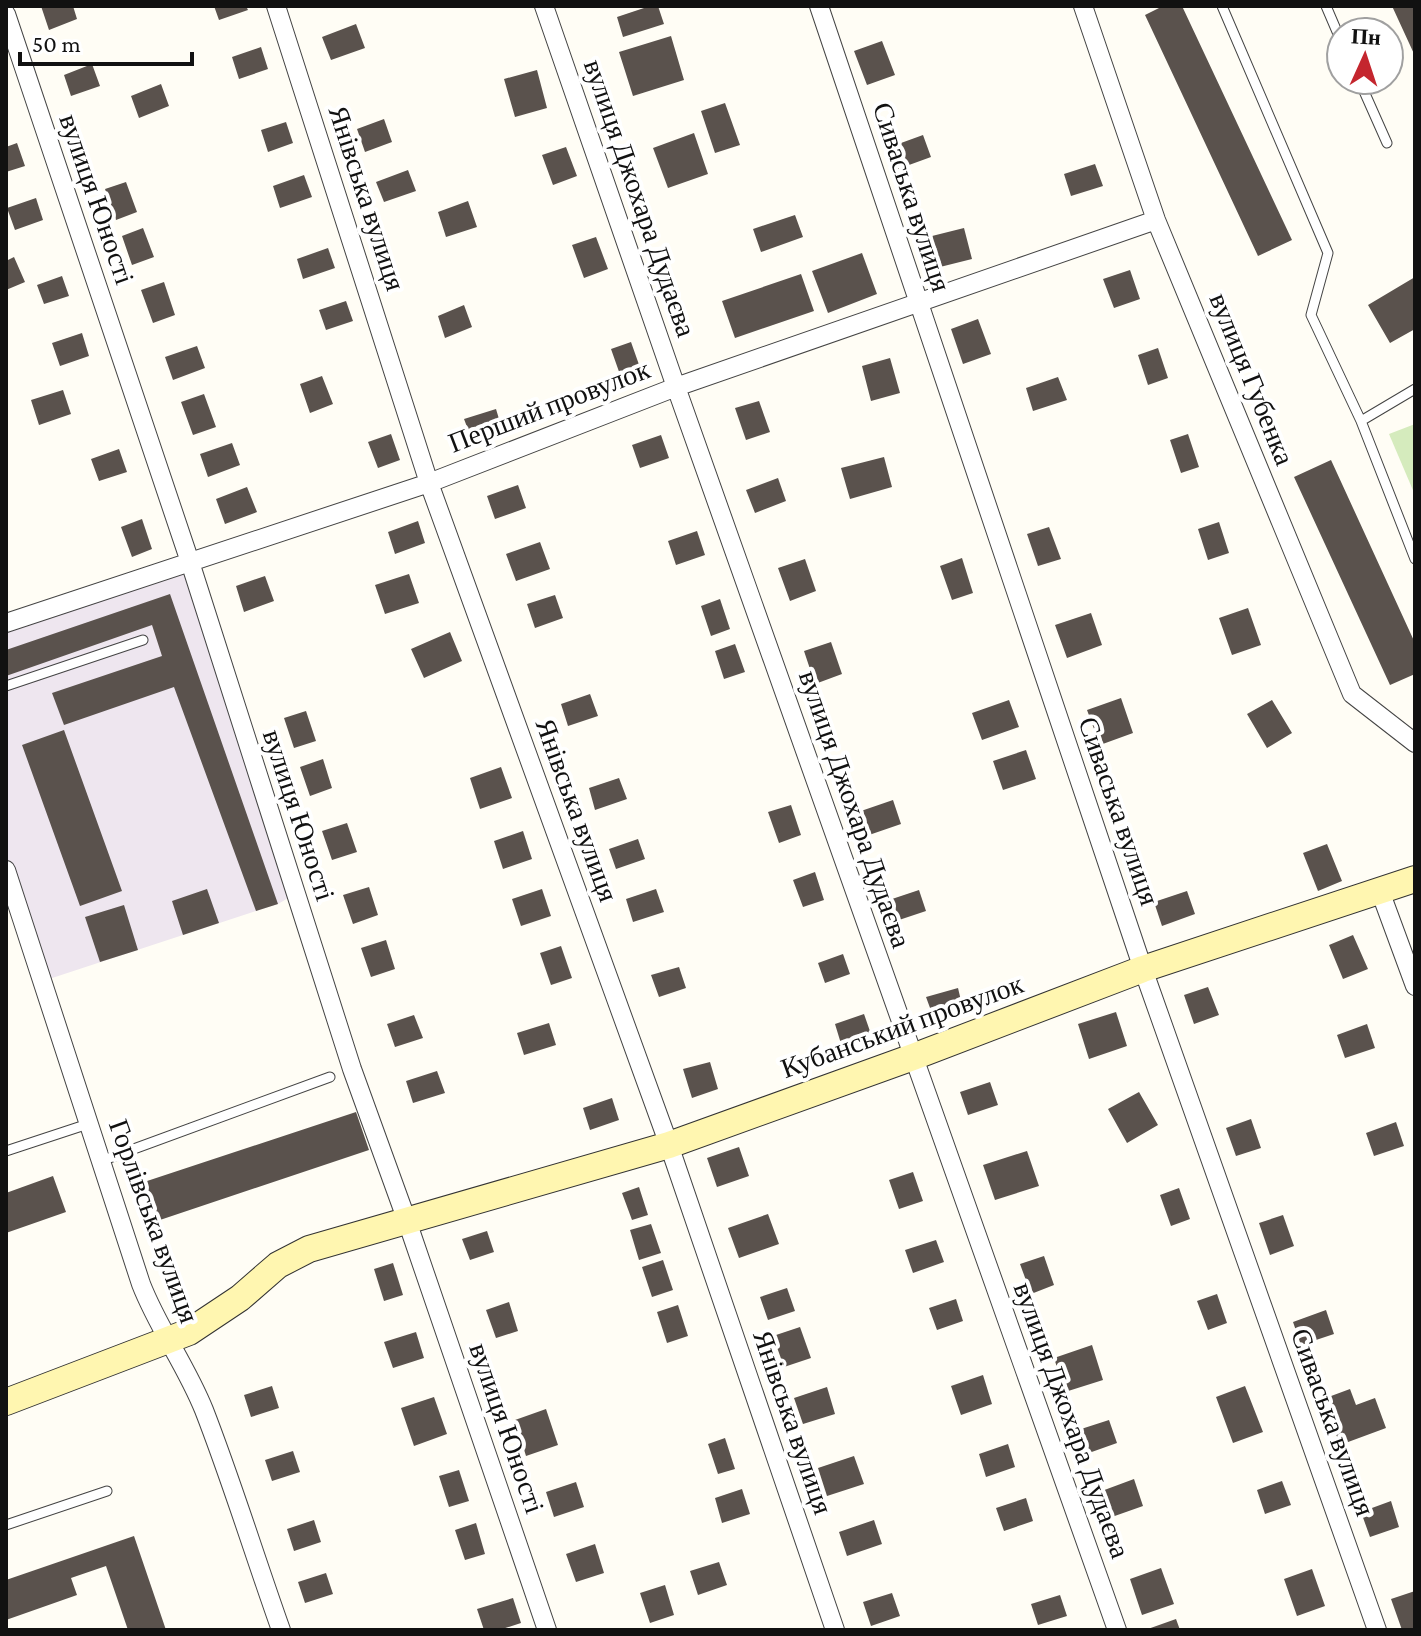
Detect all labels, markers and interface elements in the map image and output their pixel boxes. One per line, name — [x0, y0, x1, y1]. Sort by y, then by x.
scale bar — [20, 16, 192, 66]
north arrow — [1325, 16, 1405, 96]
text: Пн — [1350, 23, 1382, 50]
text: 50 m — [32, 30, 81, 57]
street label: вулиця Джохара Дудаєва — [578, 55, 702, 341]
street label: Сиваська вулиця — [867, 99, 957, 296]
street label: Янівська вулиця — [323, 102, 412, 294]
street label: вулиця Юності — [53, 110, 141, 288]
street label: вулиця Губенка — [1203, 288, 1301, 470]
street label: Перший провулок — [444, 353, 654, 459]
street label: вулиця Джохара Дудаєва — [793, 666, 917, 952]
street label: Сиваська вулиця — [1072, 713, 1166, 909]
street label: Янівська вулиця — [530, 714, 625, 906]
street label: вулиця Юності — [257, 726, 341, 905]
street label: Кубанський провулок — [777, 968, 1028, 1084]
street label: Горлівська вулиця — [103, 1115, 205, 1327]
street label: вулиця Джохара Дудаєва — [1008, 1278, 1137, 1563]
street label: Сиваська вулиця — [1285, 1324, 1381, 1520]
street label: Янівська вулиця — [747, 1326, 839, 1518]
street label: вулиця Юності — [463, 1339, 551, 1517]

